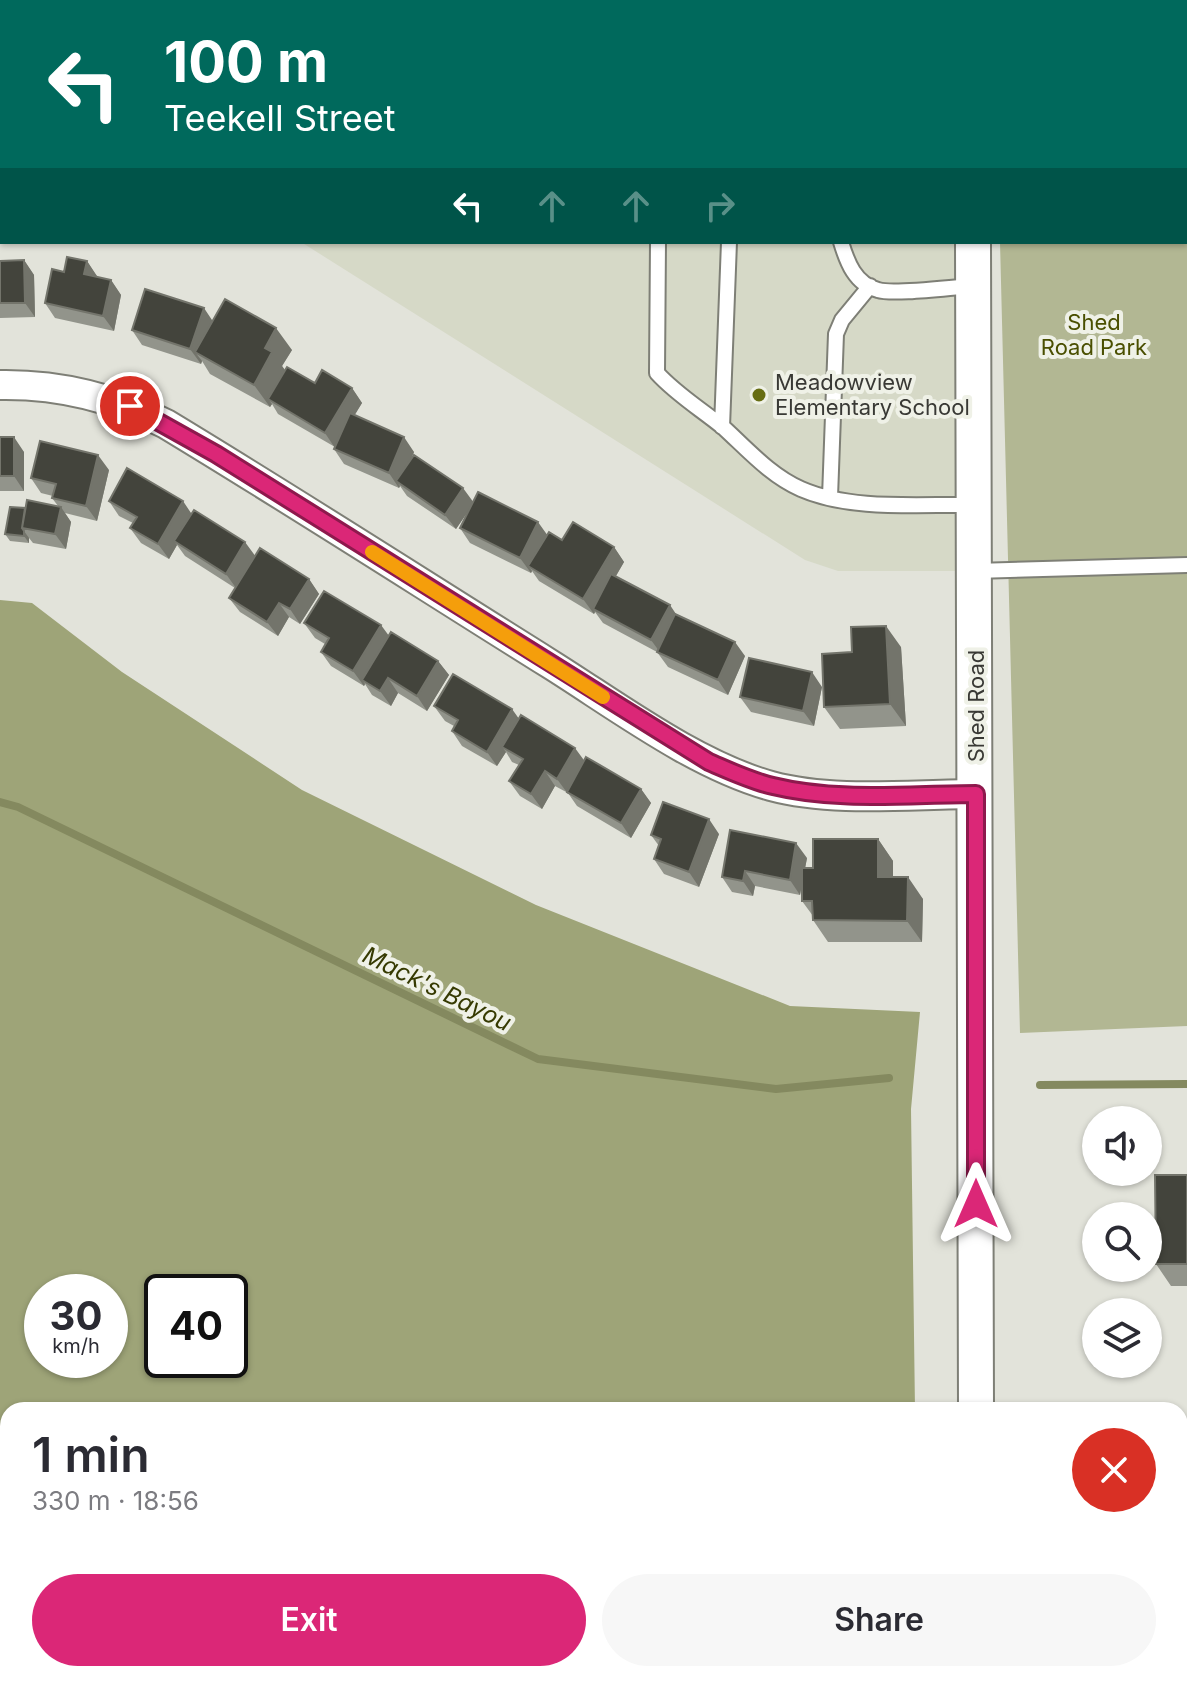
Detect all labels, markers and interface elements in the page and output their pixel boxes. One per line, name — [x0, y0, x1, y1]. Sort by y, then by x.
text: 100 m — [164, 28, 328, 96]
icon: left — [32, 32, 136, 136]
text: Teekell Street — [164, 96, 396, 140]
icon: left — [446, 184, 490, 228]
icon: ahead — [530, 184, 574, 228]
icon: ahead — [614, 184, 658, 228]
icon: right — [698, 184, 742, 228]
park label: Shed Road Park — [1041, 309, 1147, 360]
place label: Meadowview Elementary School — [775, 369, 970, 420]
pin — [96, 372, 164, 440]
icon: arrive — [108, 384, 152, 428]
marker: Meadowview Elementary School — [750, 386, 768, 404]
street label: Shed Road — [963, 650, 989, 762]
water label: Mack's Bayou — [358, 940, 516, 1037]
map controls — [1082, 1106, 1162, 1378]
button: sound — [1082, 1106, 1162, 1186]
position arrow — [934, 1162, 1018, 1246]
button: search — [1082, 1202, 1162, 1282]
speed limit sign: 40 — [144, 1274, 248, 1378]
text: 30 — [50, 1291, 102, 1340]
button: layers — [1082, 1298, 1162, 1378]
text: km/h — [52, 1334, 100, 1358]
text: 1 min — [32, 1425, 150, 1484]
button: close — [1072, 1428, 1156, 1512]
text: 330 m · 18:56 — [32, 1485, 199, 1516]
button: Exit — [32, 1574, 586, 1666]
button: Share — [602, 1574, 1156, 1666]

